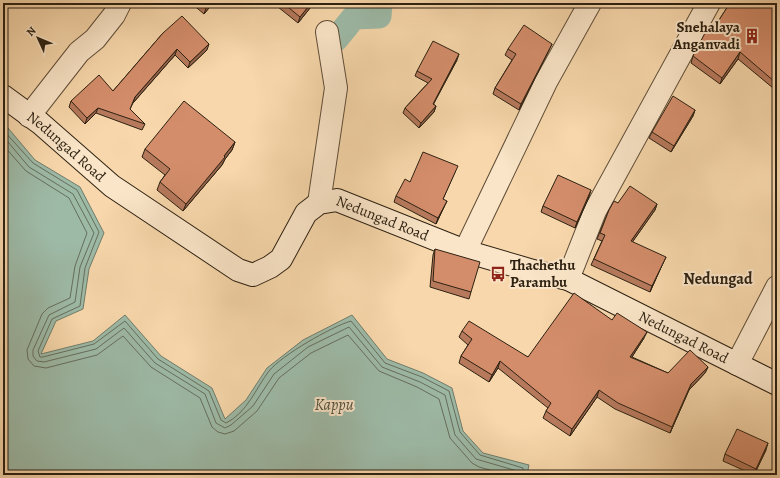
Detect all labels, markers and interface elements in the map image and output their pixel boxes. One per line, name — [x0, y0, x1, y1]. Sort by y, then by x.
place label: Snehalaya Anganvadi — [672, 17, 741, 54]
north arrow — [18, 18, 58, 58]
text: N — [23, 23, 39, 39]
building icon: Snehalaya Anganvadi — [743, 27, 761, 45]
street label: Nedungad Road — [23, 107, 111, 187]
street label: Nedungad Road — [333, 191, 433, 246]
place label: Thachethu Parambu — [510, 255, 576, 292]
bus stop icon: Thachethu Parambu — [489, 265, 507, 283]
district label: Nedungad — [683, 268, 753, 290]
street label: Nedungad Road — [635, 306, 733, 368]
water label: Kappu — [314, 394, 354, 416]

